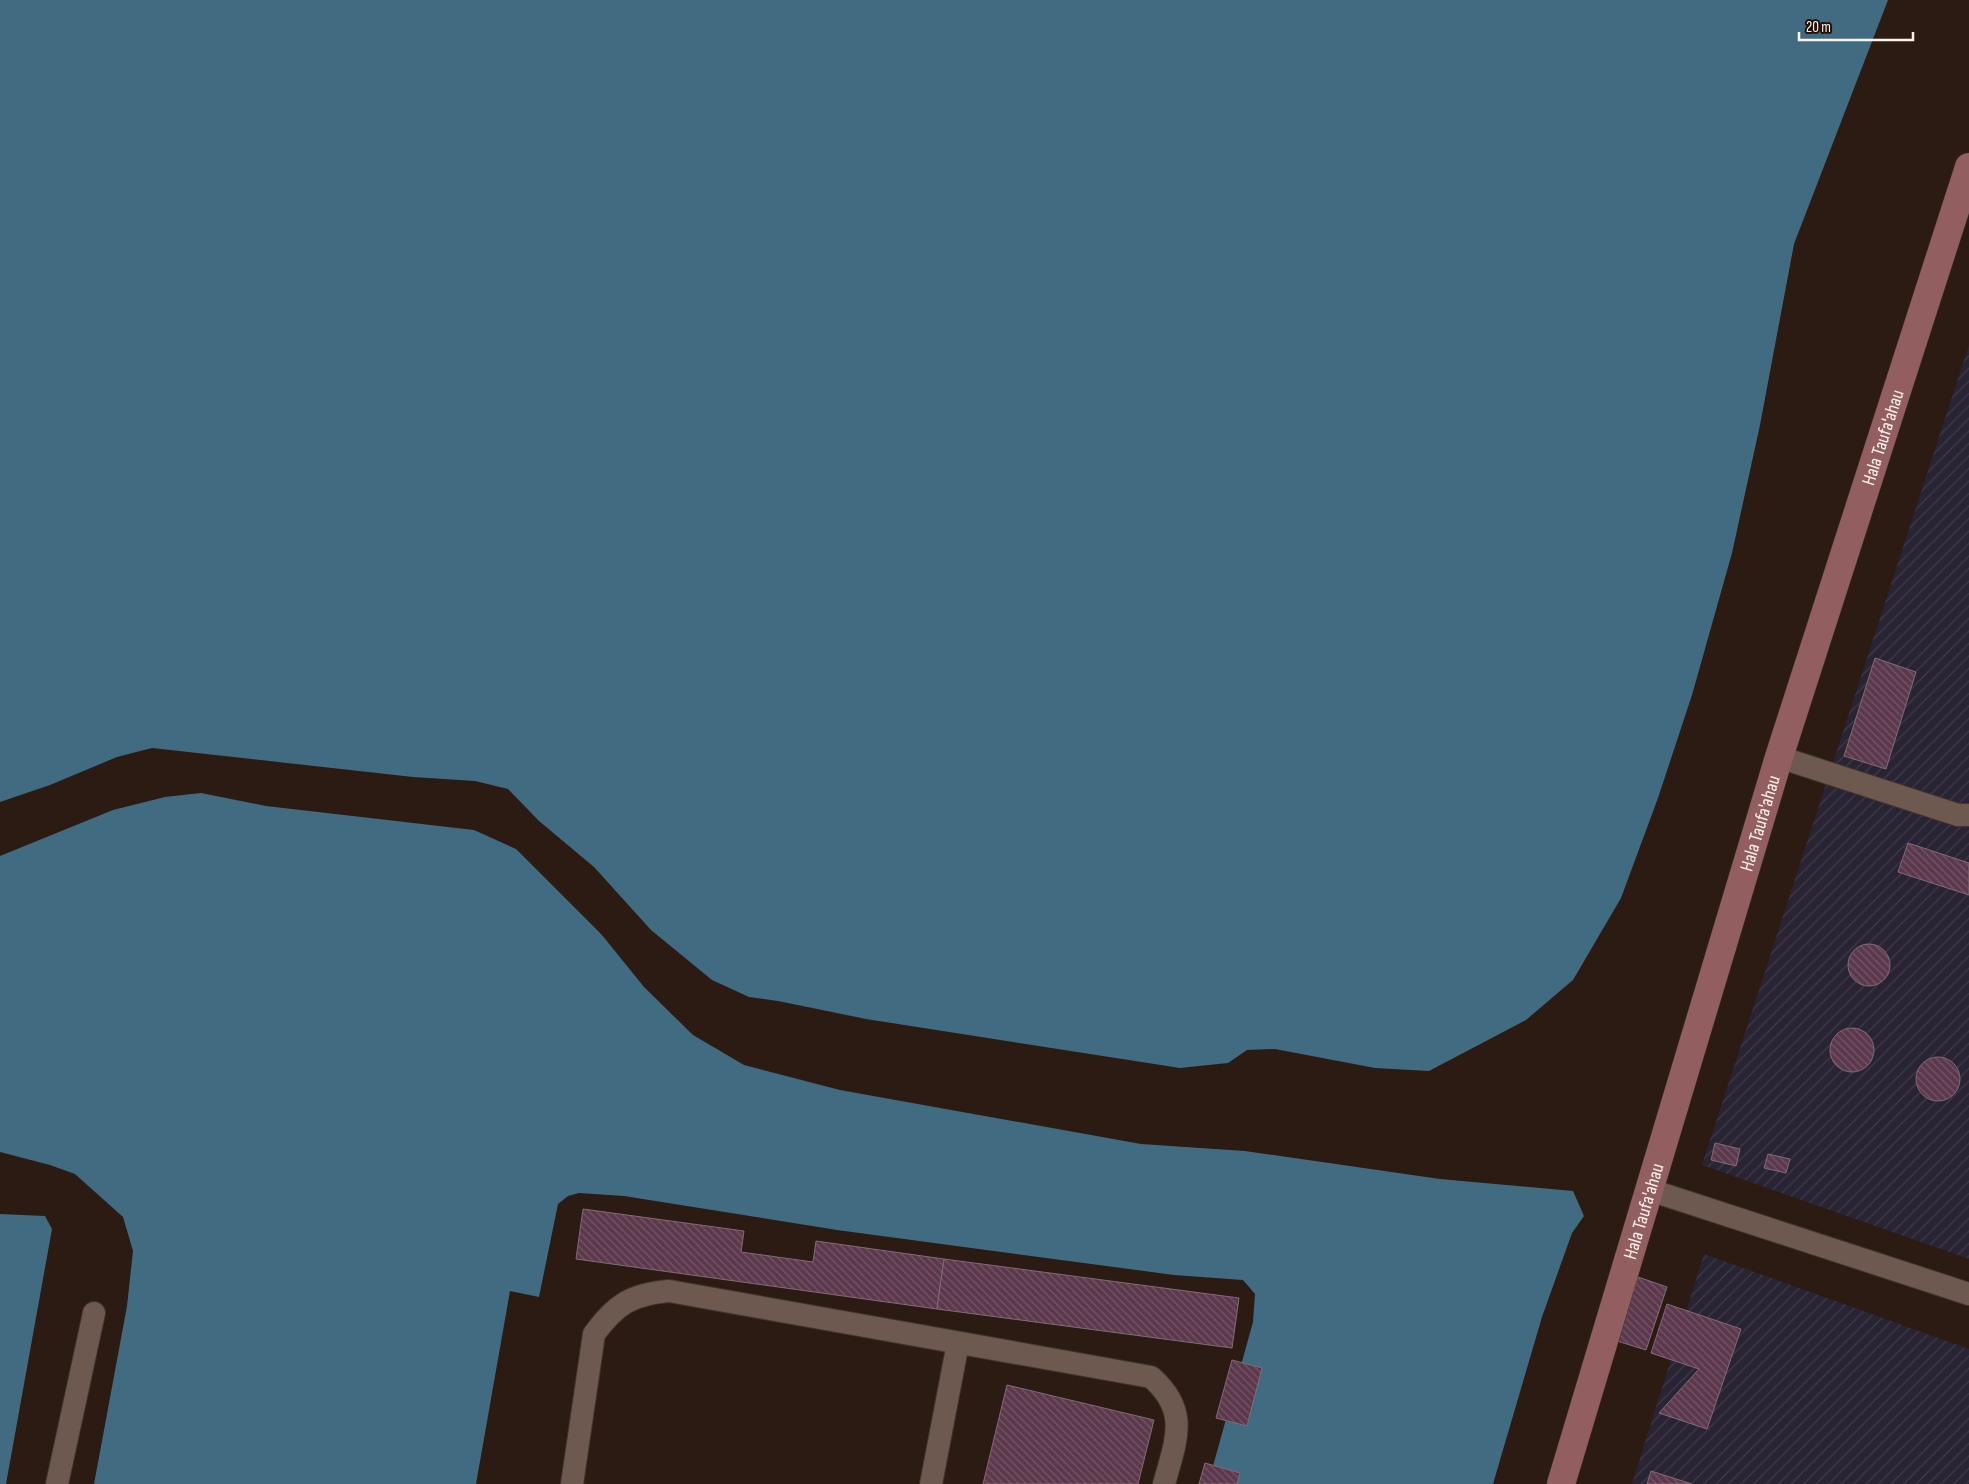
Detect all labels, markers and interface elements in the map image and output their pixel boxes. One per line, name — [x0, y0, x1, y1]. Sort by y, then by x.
scale bar — [1799, 10, 1913, 42]
text: 20 m — [1806, 18, 1831, 37]
street label: Hala Taufa'ahau — [1857, 387, 1910, 488]
street label: Hala Taufa'ahau — [1735, 773, 1786, 874]
street label: Hala Taufa'ahau — [1619, 1161, 1670, 1262]

